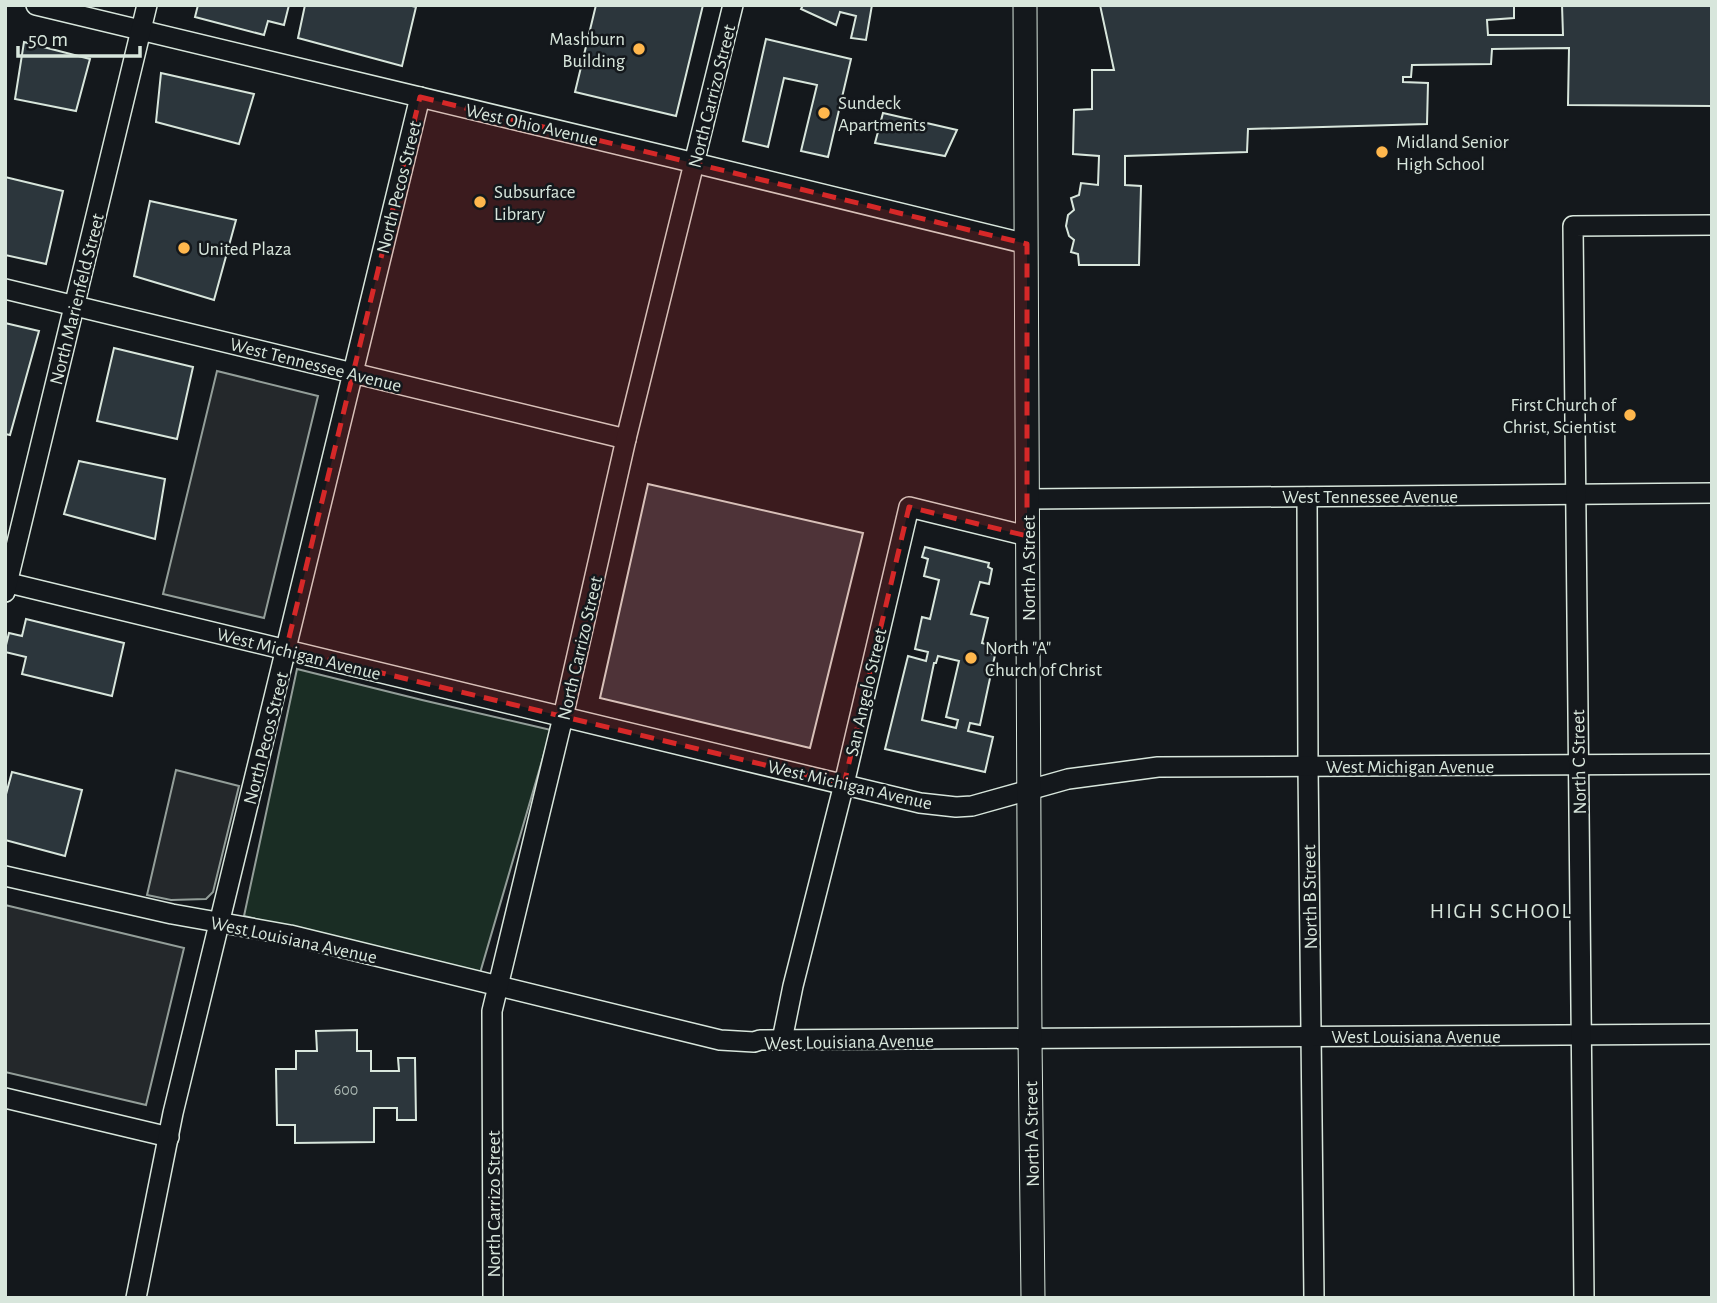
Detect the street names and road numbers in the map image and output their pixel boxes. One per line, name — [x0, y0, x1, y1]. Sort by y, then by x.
street label: North Carrizo Street — [685, 23, 739, 170]
street label: West Ohio Avenue — [464, 101, 600, 150]
street label: North Pecos Street — [374, 119, 425, 256]
street label: North Marienfeld Street — [47, 212, 108, 387]
street label: West Tennessee Avenue — [228, 335, 403, 396]
street label: West Tennessee Avenue — [1282, 488, 1458, 507]
street label: North A Street — [1020, 515, 1039, 621]
street label: North Carrizo Street — [555, 575, 606, 722]
street label: West Michigan Avenue — [215, 625, 383, 684]
street label: San Angelo Street — [843, 627, 890, 758]
street label: North Pecos Street — [241, 670, 292, 807]
street label: North C Street — [1569, 709, 1590, 814]
street label: West Michigan Avenue — [765, 757, 934, 814]
street label: West Michigan Avenue — [1326, 758, 1494, 777]
street label: North B Street — [1300, 844, 1321, 950]
street label: West Louisiana Avenue — [209, 914, 379, 967]
street label: West Louisiana Avenue — [1331, 1028, 1501, 1047]
street label: West Louisiana Avenue — [764, 1032, 934, 1053]
street label: North A Street — [1022, 1081, 1043, 1187]
street label: North Carrizo Street — [485, 1130, 504, 1278]

